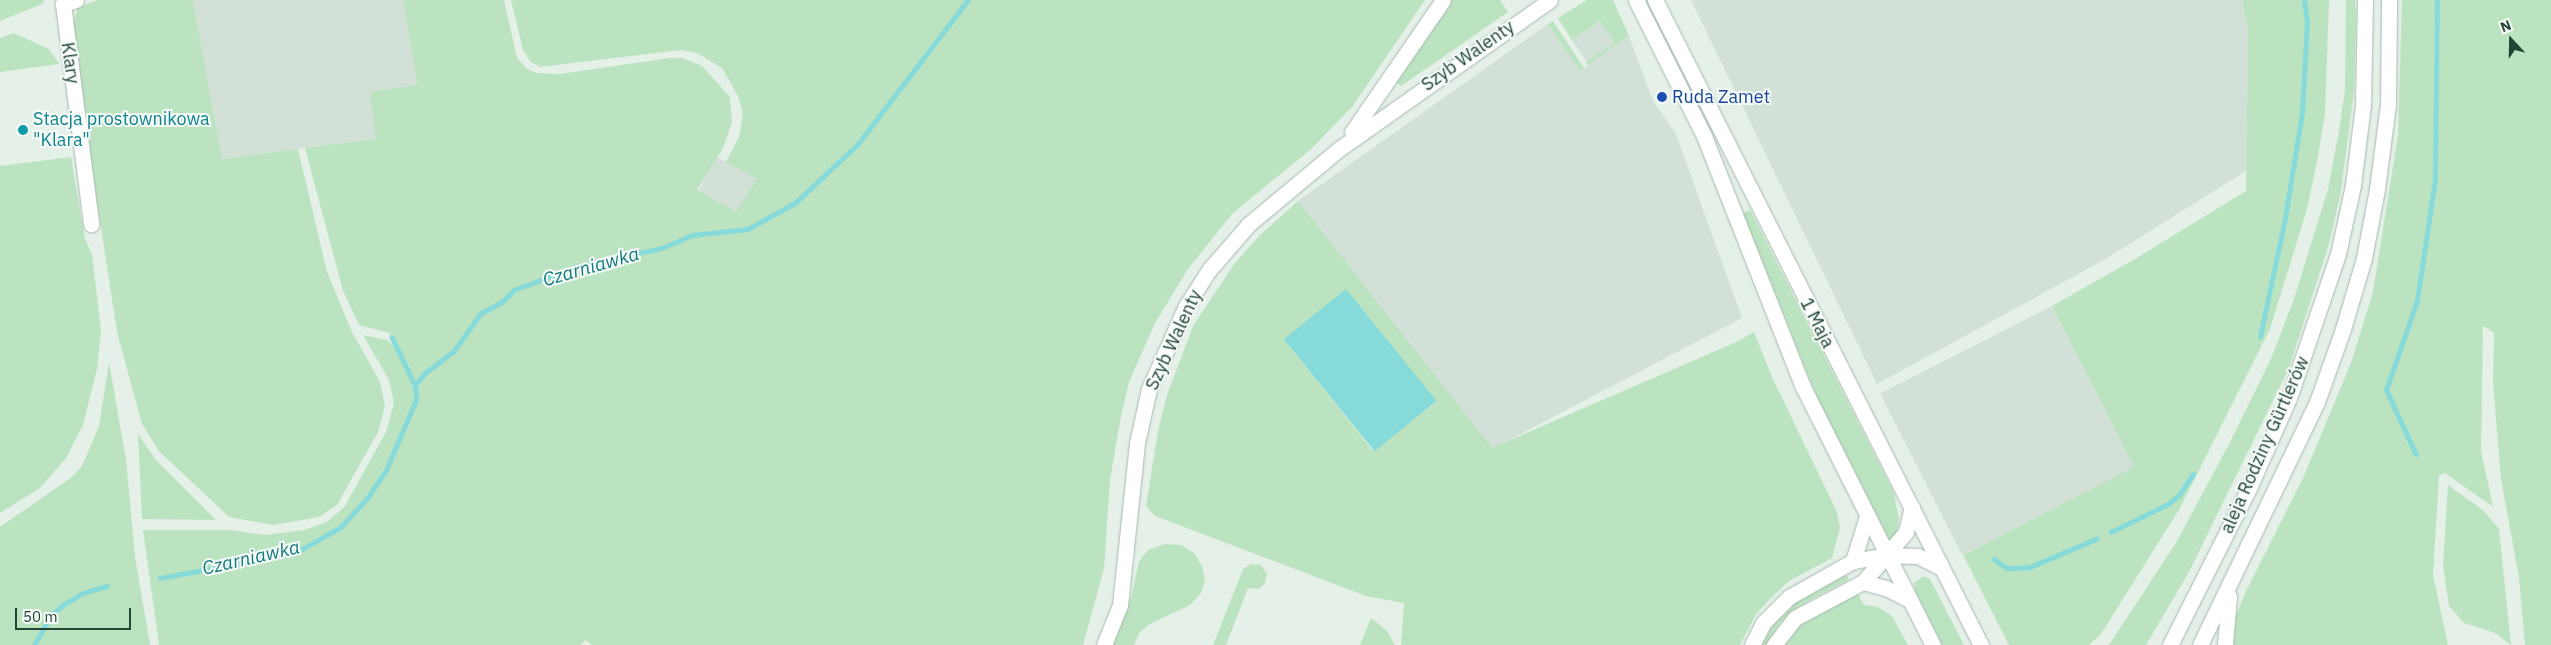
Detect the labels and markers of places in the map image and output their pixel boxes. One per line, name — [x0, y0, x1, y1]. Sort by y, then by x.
place label: Ruda Zamet — [1672, 86, 1770, 108]
marker: Ruda Zamet — [1656, 91, 1668, 103]
place label: Stacja prostownikowa "Klara" — [33, 109, 210, 152]
marker: Stacja prostownikowa "Klara" — [17, 124, 29, 136]

